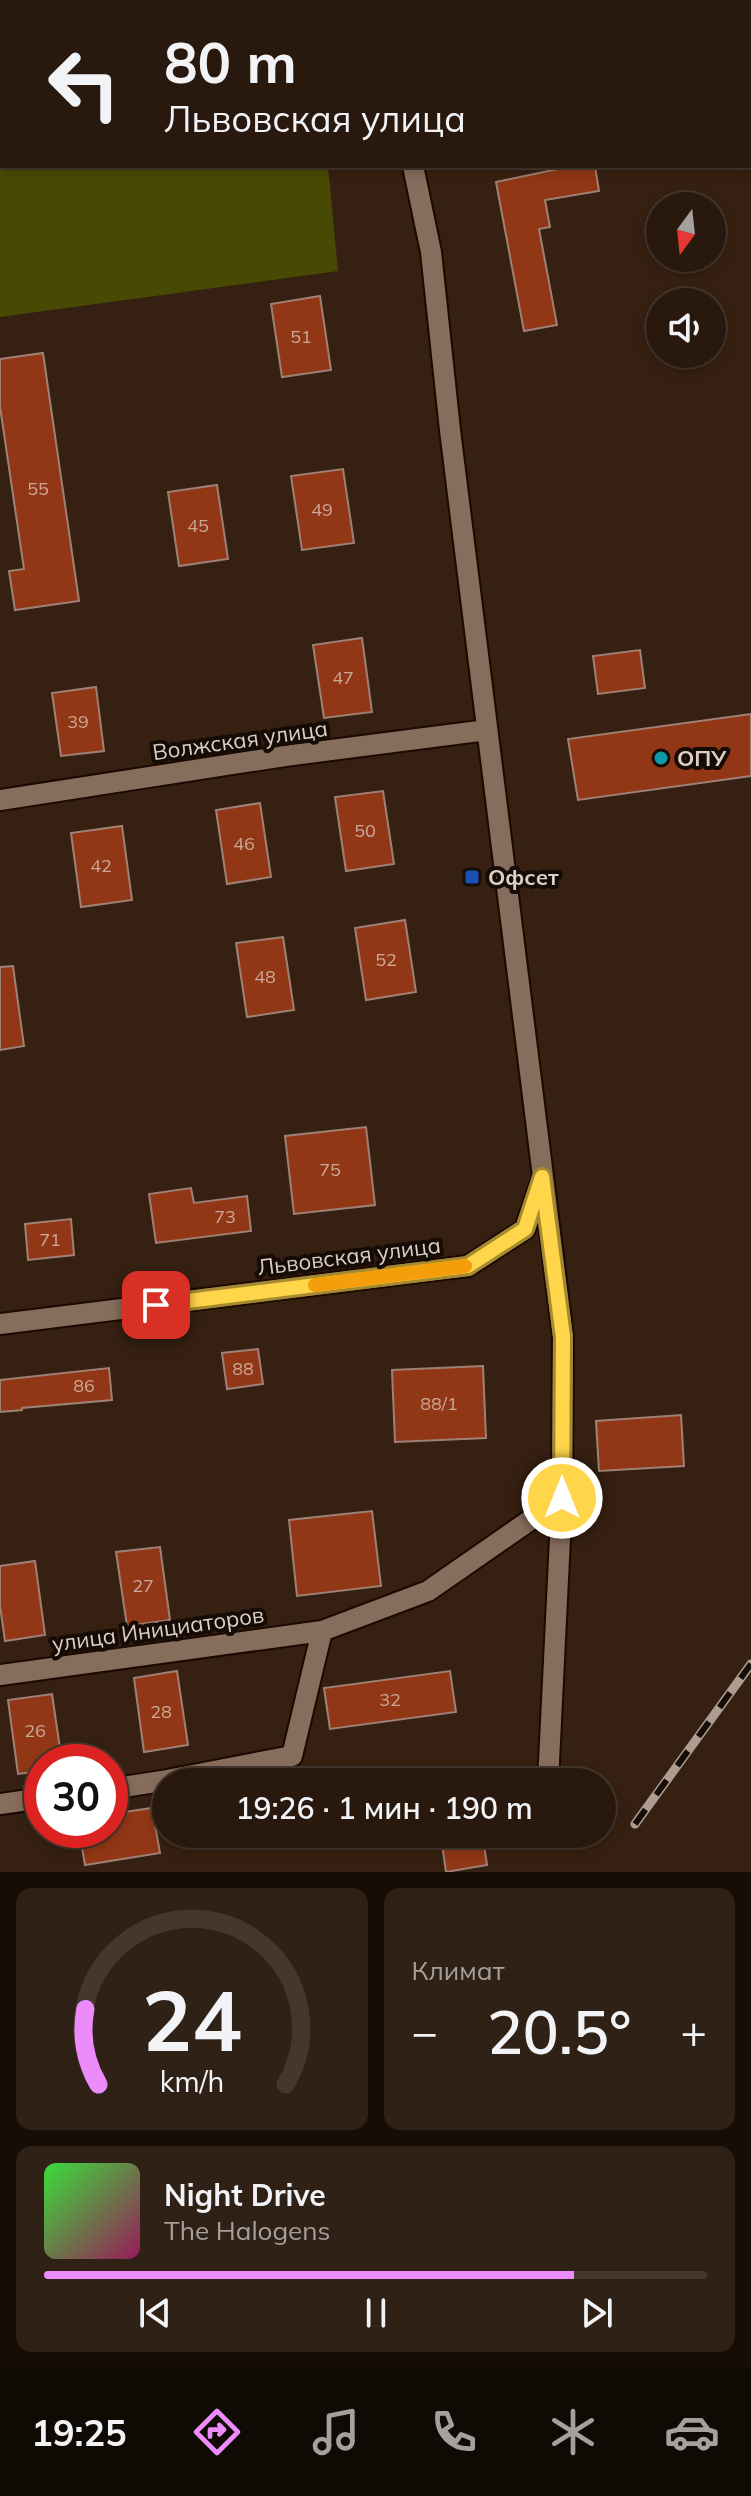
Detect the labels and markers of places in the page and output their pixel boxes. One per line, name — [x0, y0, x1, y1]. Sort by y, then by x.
place label: ОПУ — [677, 744, 727, 772]
marker: ОПУ — [652, 749, 670, 767]
place label: Офсет — [488, 863, 559, 891]
marker: Офсет — [463, 868, 481, 886]
pin — [122, 1271, 190, 1339]

